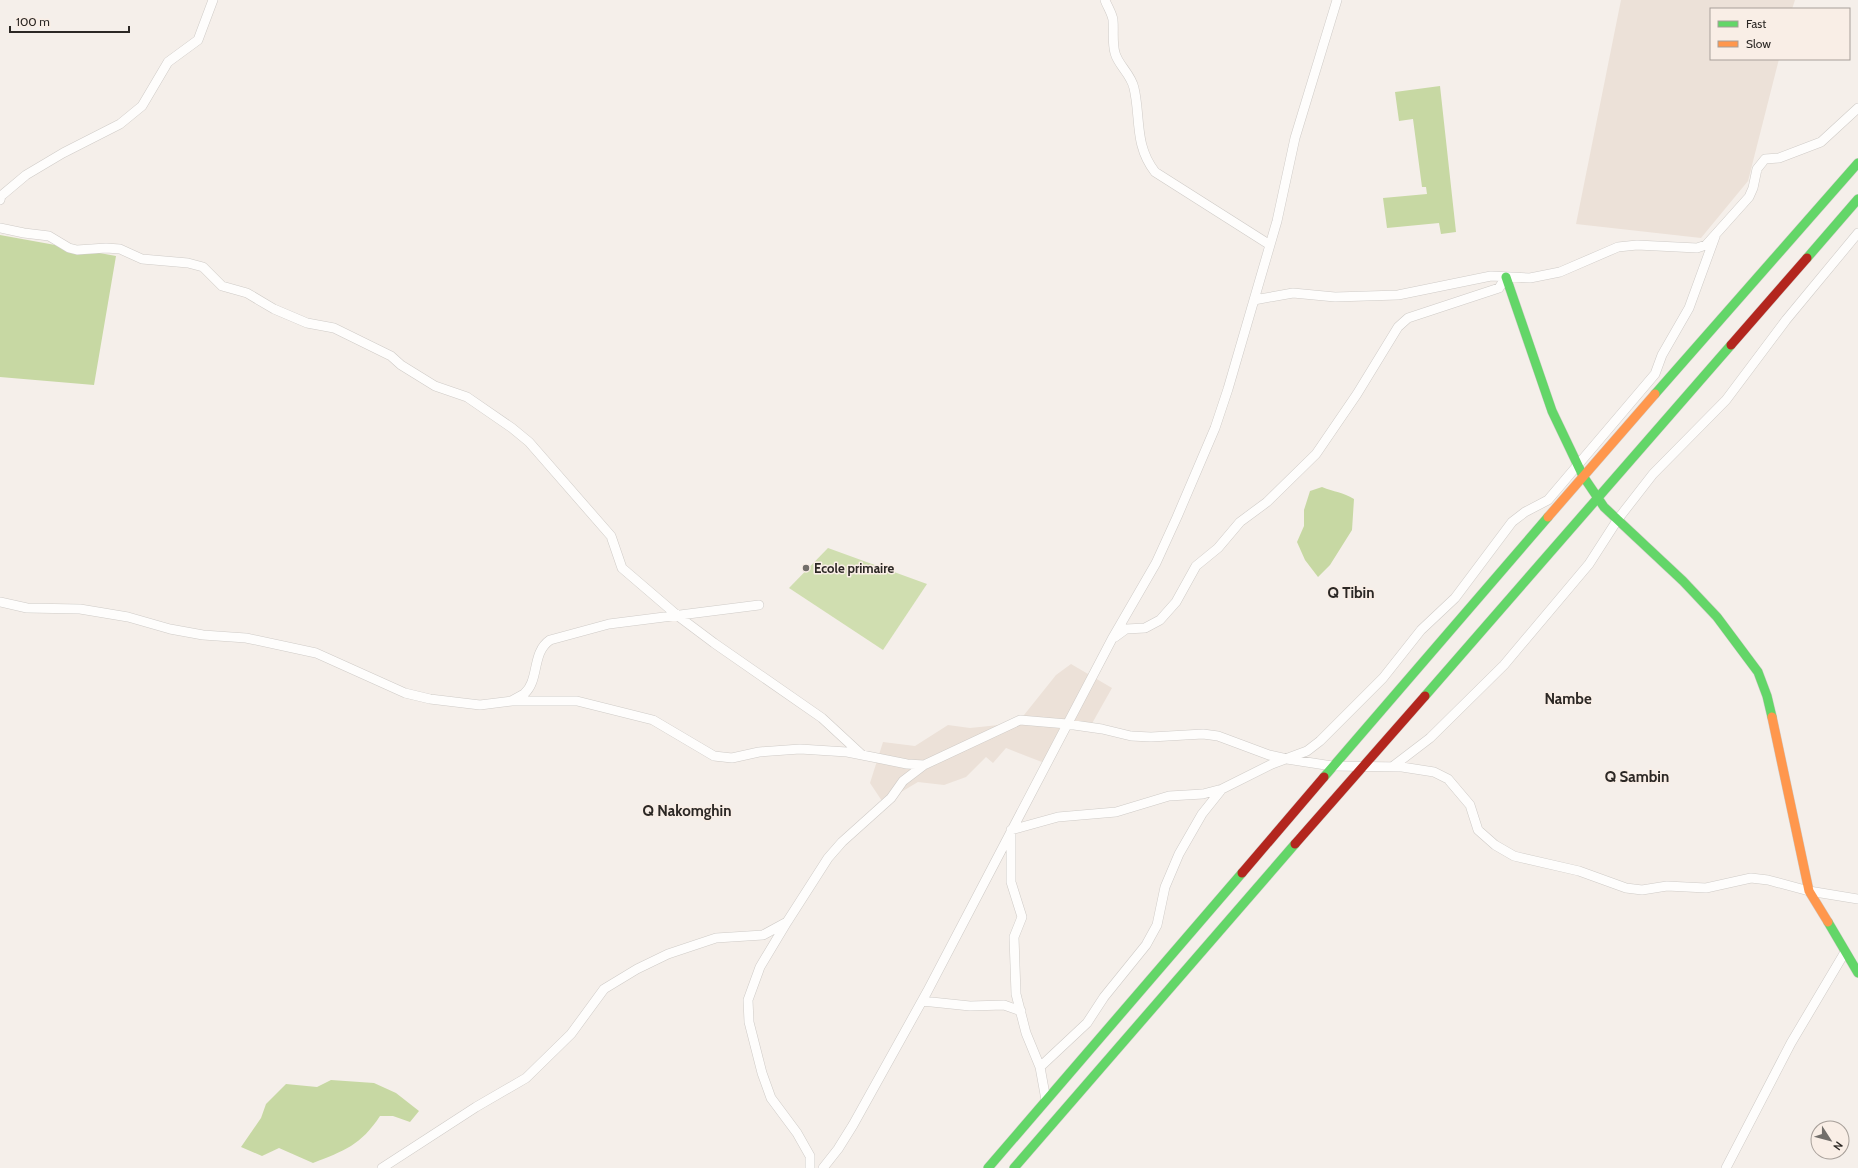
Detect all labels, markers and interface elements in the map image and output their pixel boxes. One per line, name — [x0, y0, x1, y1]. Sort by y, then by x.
scale bar — [10, 8, 129, 34]
legend — [1710, 8, 1850, 60]
text: 100 m — [16, 14, 50, 29]
text: Fast — [1746, 16, 1766, 31]
text: Slow — [1746, 36, 1771, 51]
place label: Ecole primaire — [814, 560, 894, 576]
marker: Ecole primaire — [801, 563, 811, 573]
district label: Q Tibin — [1327, 584, 1375, 602]
district label: Nambe — [1544, 690, 1592, 708]
district label: Q Sambin — [1605, 768, 1669, 786]
district label: Q Nakomghin — [643, 802, 731, 820]
north arrow — [1810, 1120, 1850, 1160]
text: N — [1830, 1139, 1846, 1153]

